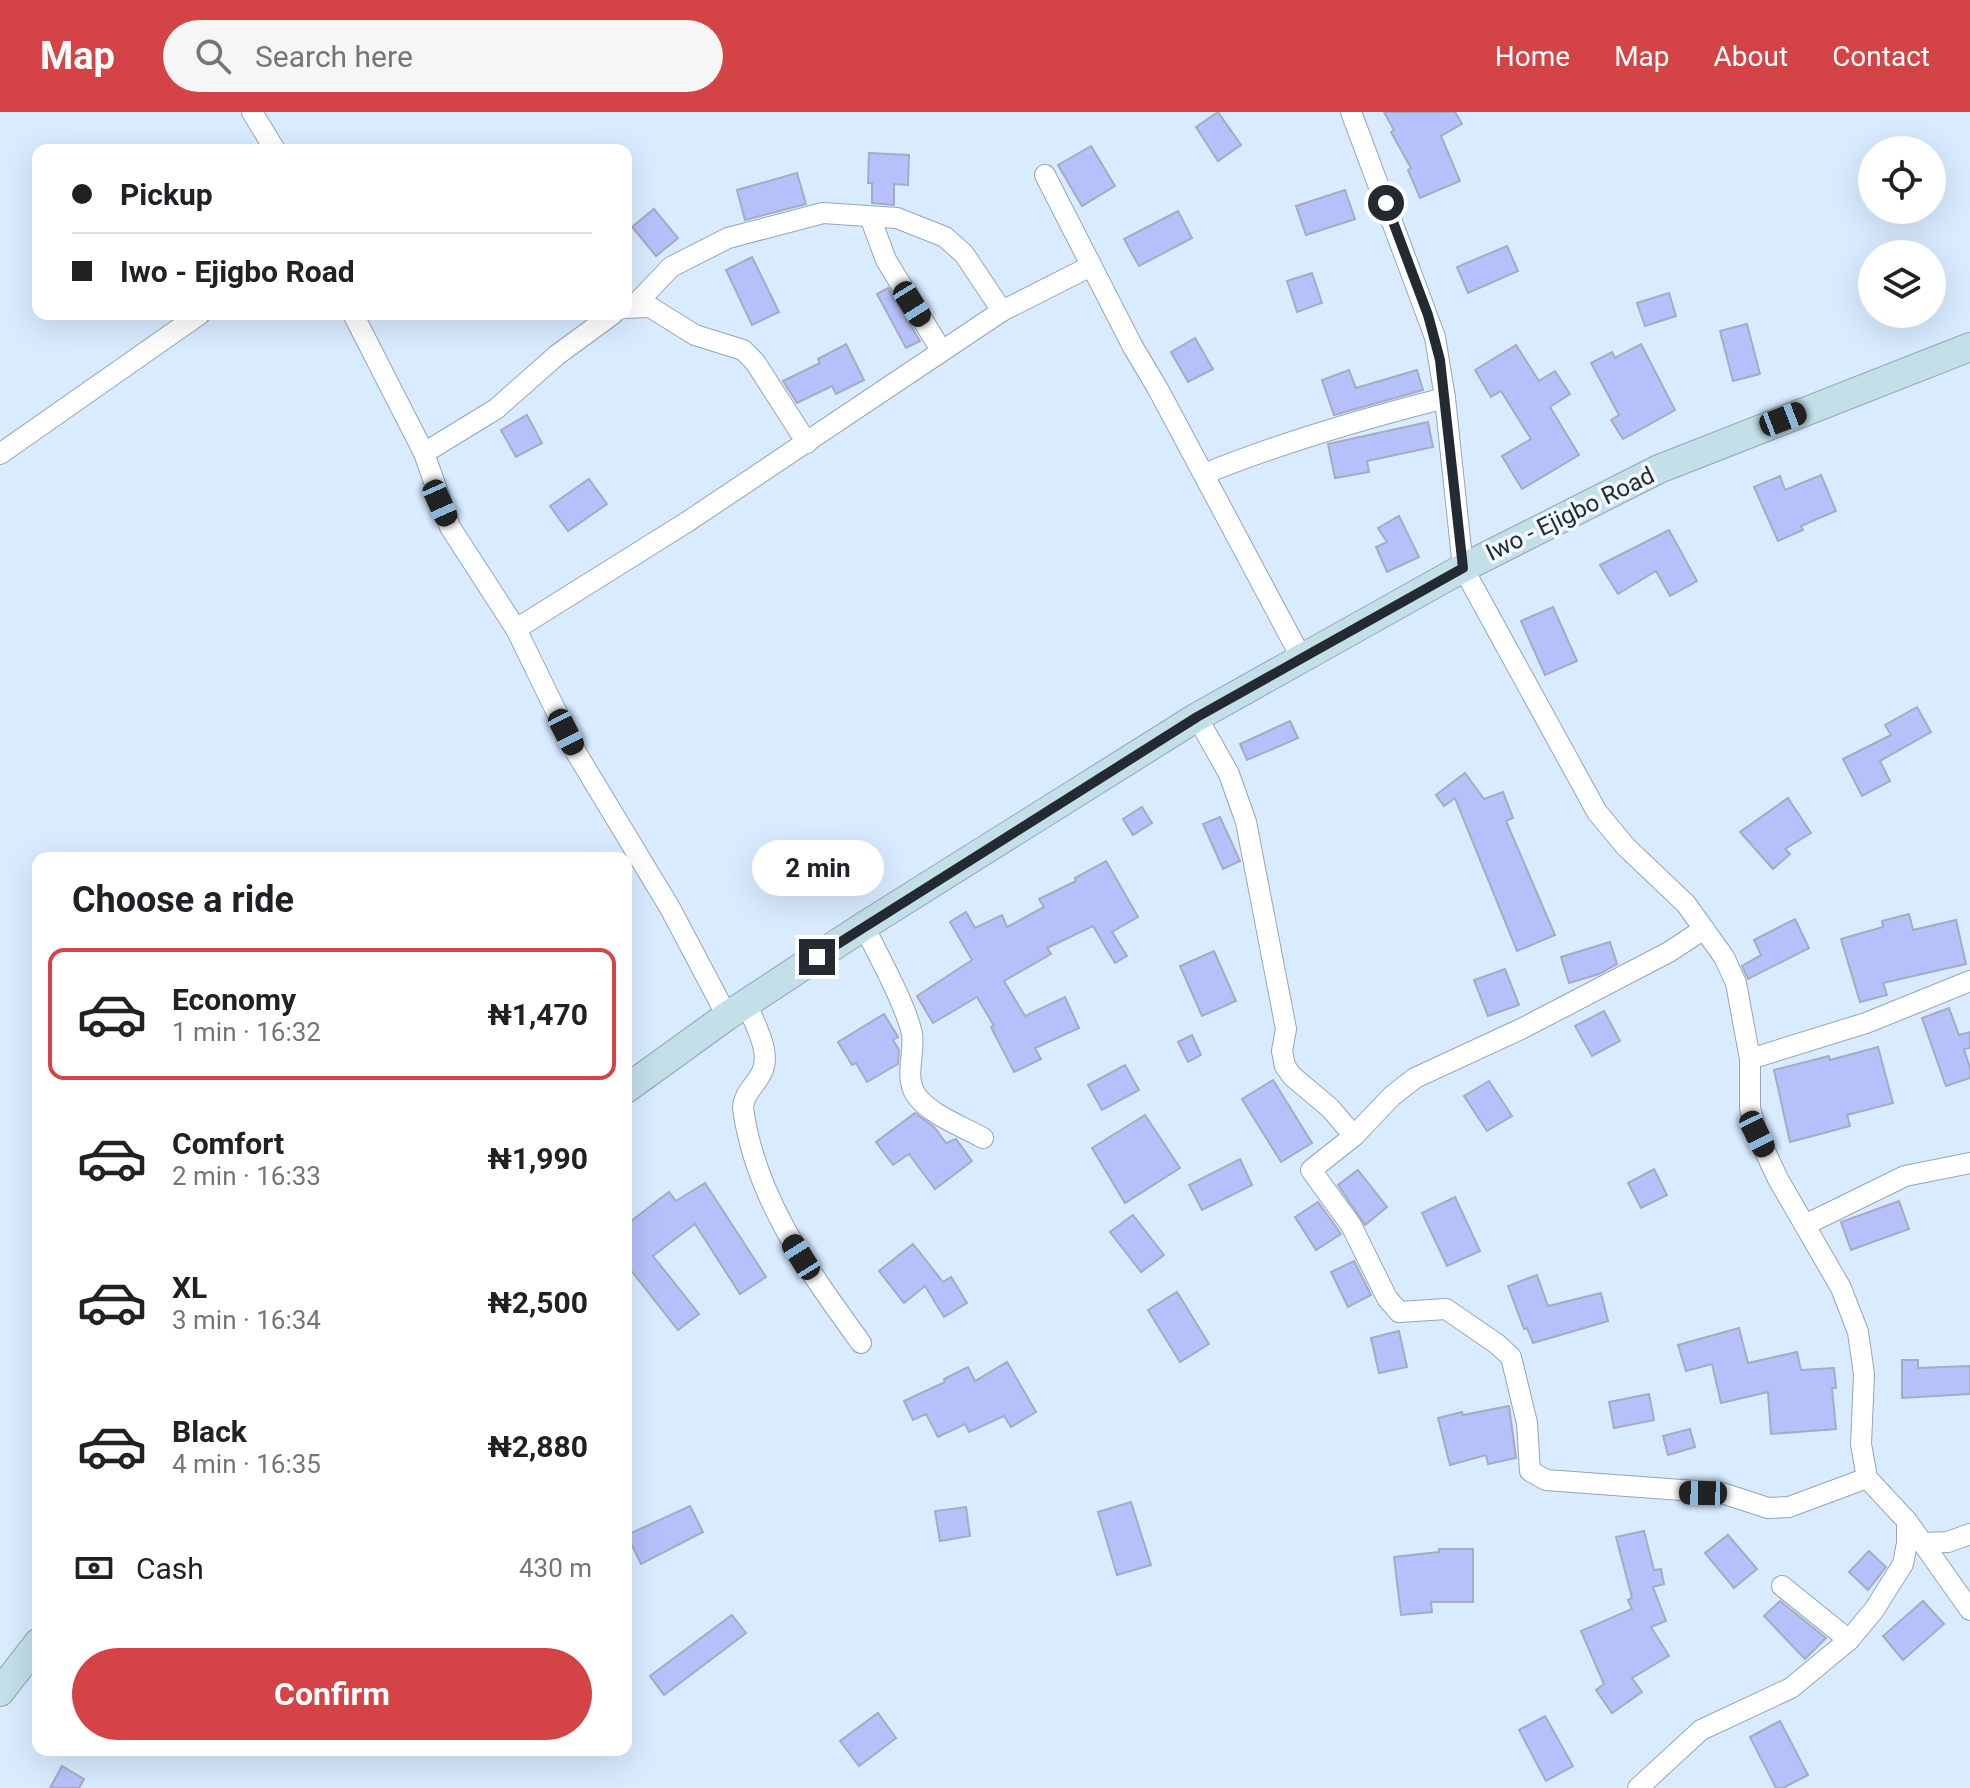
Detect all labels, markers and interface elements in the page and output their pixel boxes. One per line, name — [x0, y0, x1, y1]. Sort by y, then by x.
search box — [163, 20, 723, 92]
text: Map — [40, 34, 115, 78]
icon: search — [191, 34, 235, 78]
text: Search here — [255, 39, 413, 74]
text: Home — [1495, 40, 1570, 73]
text: Map — [1614, 40, 1670, 73]
text: About — [1714, 40, 1788, 73]
text: Contact — [1832, 40, 1930, 73]
map controls — [1858, 136, 1946, 328]
button: locate — [1858, 136, 1946, 224]
text: Pickup — [120, 177, 213, 212]
route start — [1368, 185, 1404, 221]
button: layers — [1858, 240, 1946, 328]
text: Iwo - Ejigbo Road — [120, 254, 355, 289]
car — [889, 277, 935, 331]
car — [1756, 399, 1810, 439]
street label: Iwo - Ejigbo Road — [1481, 461, 1659, 567]
car — [419, 476, 461, 530]
car — [544, 705, 588, 759]
callout: 2 min — [751, 841, 883, 897]
text: 2 min — [785, 853, 851, 883]
text: Choose a ride — [72, 879, 294, 921]
route end — [799, 939, 835, 975]
icon: car — [76, 978, 148, 1050]
text: Economy — [172, 982, 296, 1017]
text: ₦1,470 — [487, 997, 588, 1032]
text: 1 min · 16:32 — [172, 1017, 321, 1047]
car — [1736, 1107, 1778, 1161]
icon: car — [76, 1122, 148, 1194]
text: Comfort — [172, 1126, 284, 1161]
text: ₦1,990 — [487, 1141, 588, 1176]
text: 2 min · 16:33 — [172, 1161, 321, 1191]
car — [778, 1230, 824, 1284]
icon: car — [76, 1266, 148, 1338]
text: XL — [172, 1270, 207, 1305]
text: ₦2,500 — [487, 1285, 588, 1320]
text: 3 min · 16:34 — [172, 1305, 321, 1335]
icon: car — [76, 1410, 148, 1482]
text: Black — [172, 1414, 247, 1449]
text: ₦2,880 — [487, 1429, 588, 1464]
text: 4 min · 16:35 — [172, 1449, 321, 1479]
car — [1679, 1481, 1727, 1505]
icon: cash — [72, 1546, 116, 1590]
text: Cash — [136, 1551, 204, 1586]
text: 430 m — [519, 1553, 592, 1583]
button: Confirm — [72, 1648, 592, 1740]

